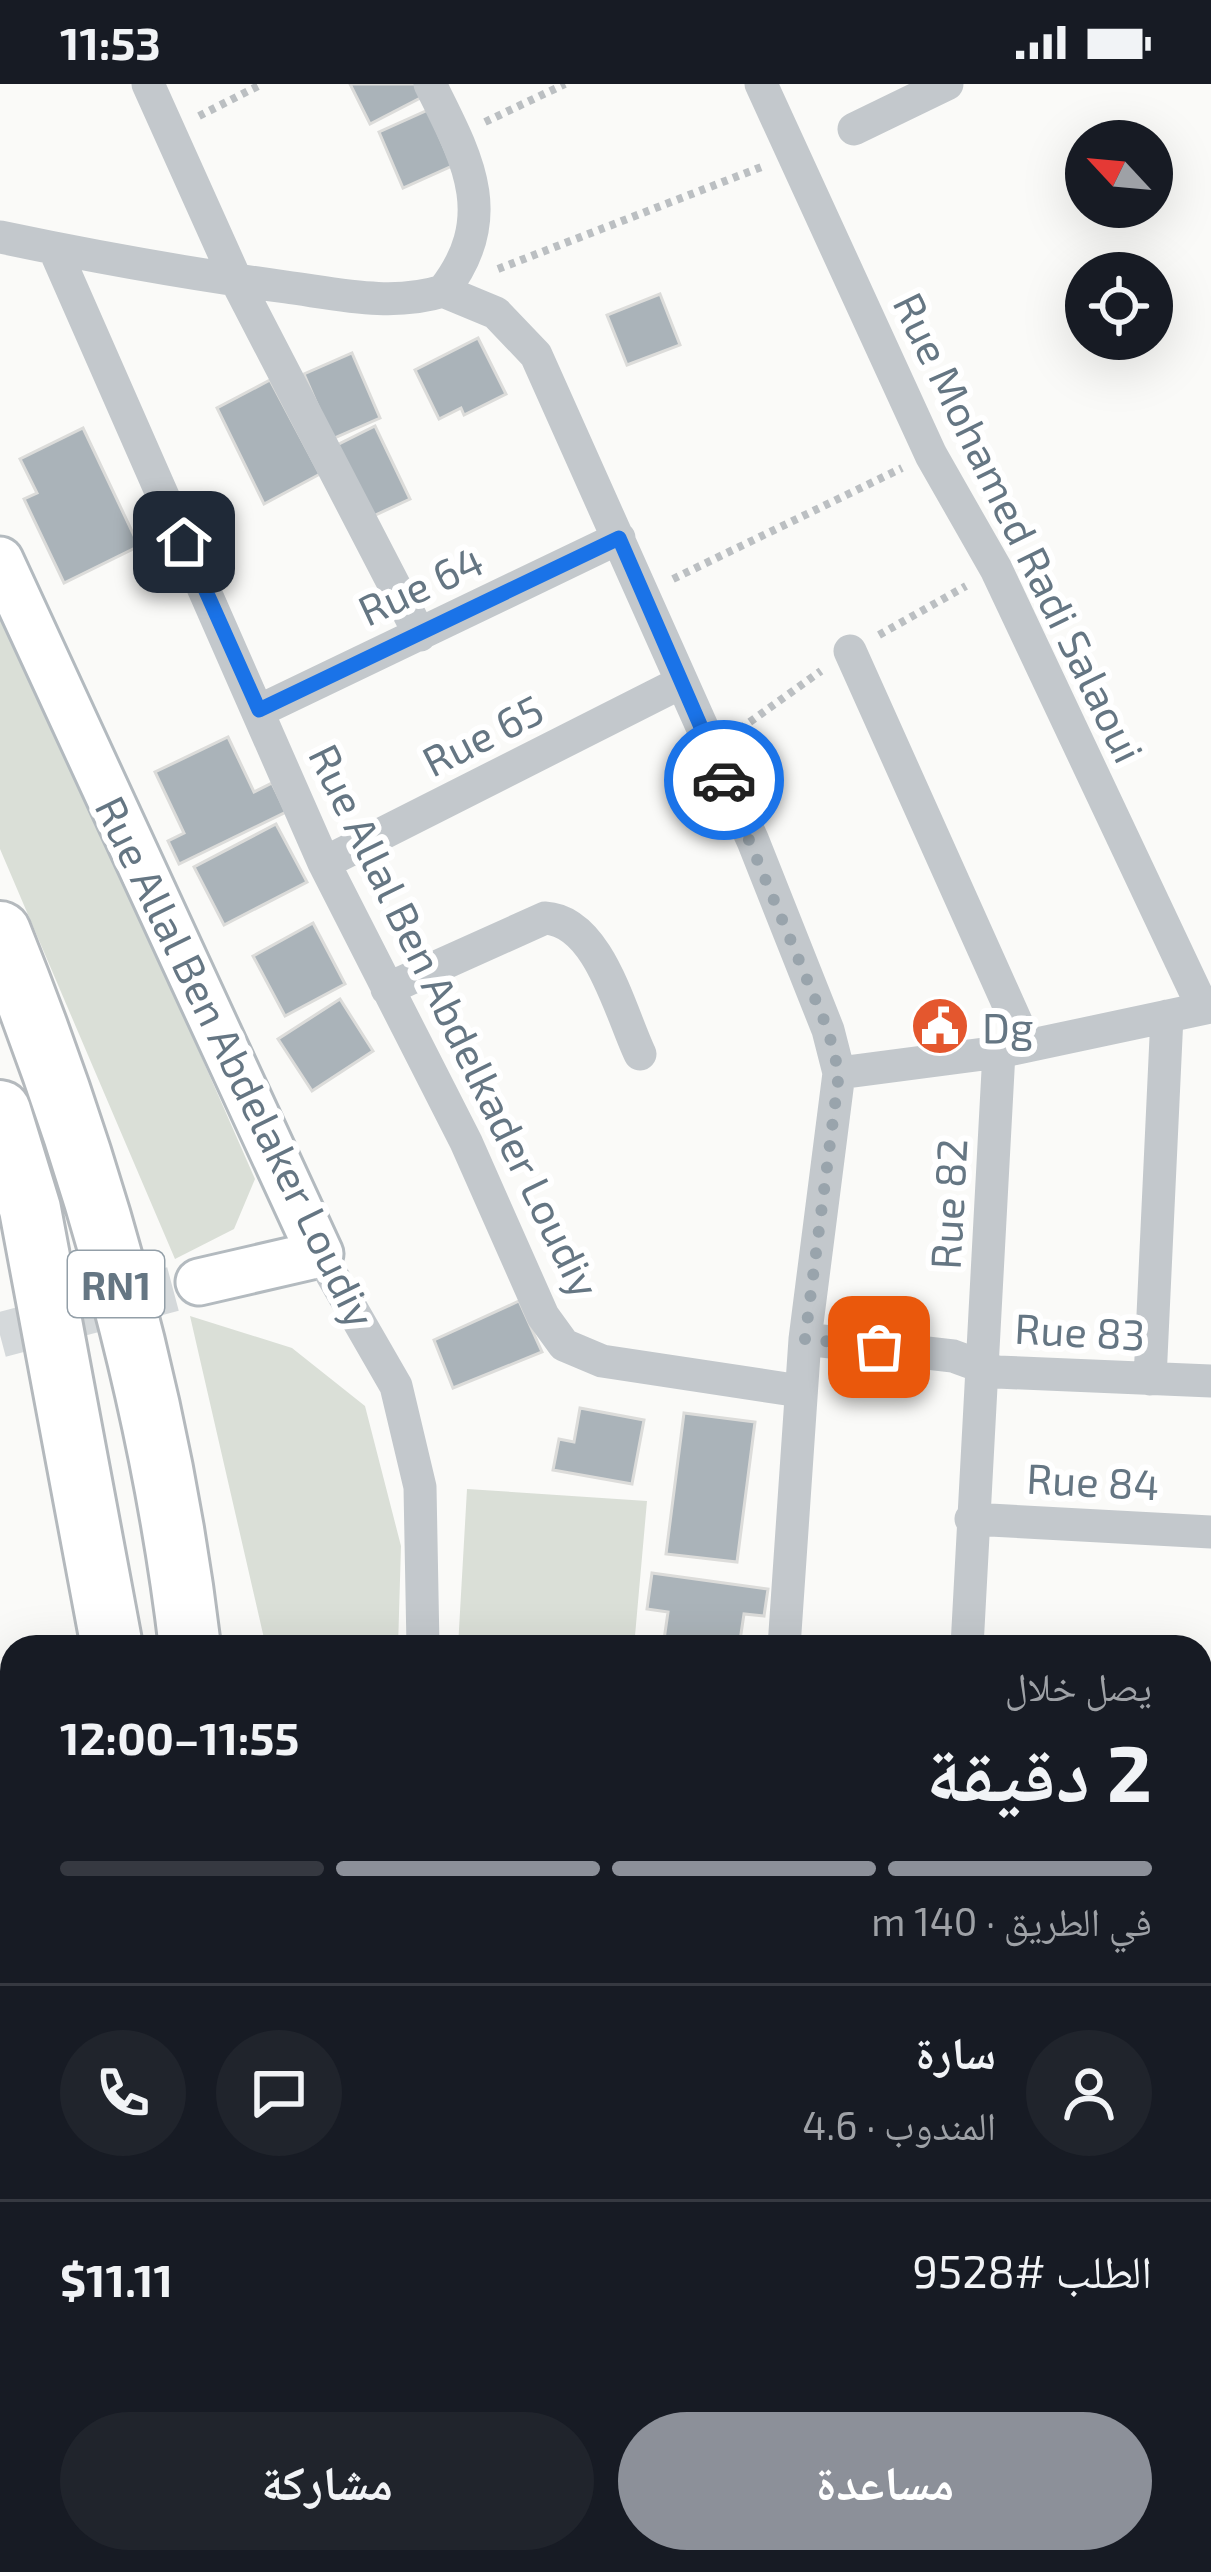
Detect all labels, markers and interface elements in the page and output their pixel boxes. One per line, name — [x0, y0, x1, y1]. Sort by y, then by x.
text: 11:53 — [60, 15, 161, 69]
north arrow — [1065, 120, 1173, 228]
map controls — [1065, 120, 1173, 360]
button: locate — [1065, 252, 1173, 360]
street label: Rue Mohamed Radi Salaoui — [884, 284, 1156, 770]
pin — [133, 491, 235, 593]
icon: home — [151, 509, 217, 575]
street label: Rue 64 — [350, 534, 490, 634]
street label: Rue 65 — [413, 683, 551, 785]
courier — [664, 720, 784, 840]
street label: Rue Allal Ben Abdelkader Loudiy — [300, 736, 612, 1304]
icon: car — [691, 747, 757, 813]
street label: Rue Allal Ben Abdelaker Loudiy — [87, 788, 387, 1334]
public building icon: Dg — [909, 995, 971, 1057]
place label: Dg — [982, 1001, 1033, 1051]
street label: Rue 82 — [919, 1137, 975, 1271]
road number: RN1 — [68, 1251, 164, 1317]
pin — [828, 1296, 930, 1398]
street label: Rue 83 — [1013, 1302, 1147, 1358]
icon: bag — [846, 1314, 912, 1380]
street label: Rue 84 — [1025, 1452, 1161, 1508]
text: يصل خلال — [1005, 1662, 1152, 1709]
text: 11:55–12:00 — [60, 1710, 299, 1764]
text: 2 دقيقة — [926, 1724, 1152, 1818]
text: في الطريق · 140 m — [871, 1897, 1152, 1944]
text: سارة — [915, 2024, 996, 2078]
button: phone — [60, 2030, 186, 2156]
button: chat — [216, 2030, 342, 2156]
button: person — [1026, 2030, 1152, 2156]
text: المندوب · 4.6 — [802, 2101, 996, 2148]
text: الطلب #9528 — [912, 2243, 1152, 2297]
text: $11.11 — [60, 2252, 173, 2306]
button: مشاركة — [60, 2412, 594, 2550]
button: مساعدة — [618, 2412, 1152, 2550]

